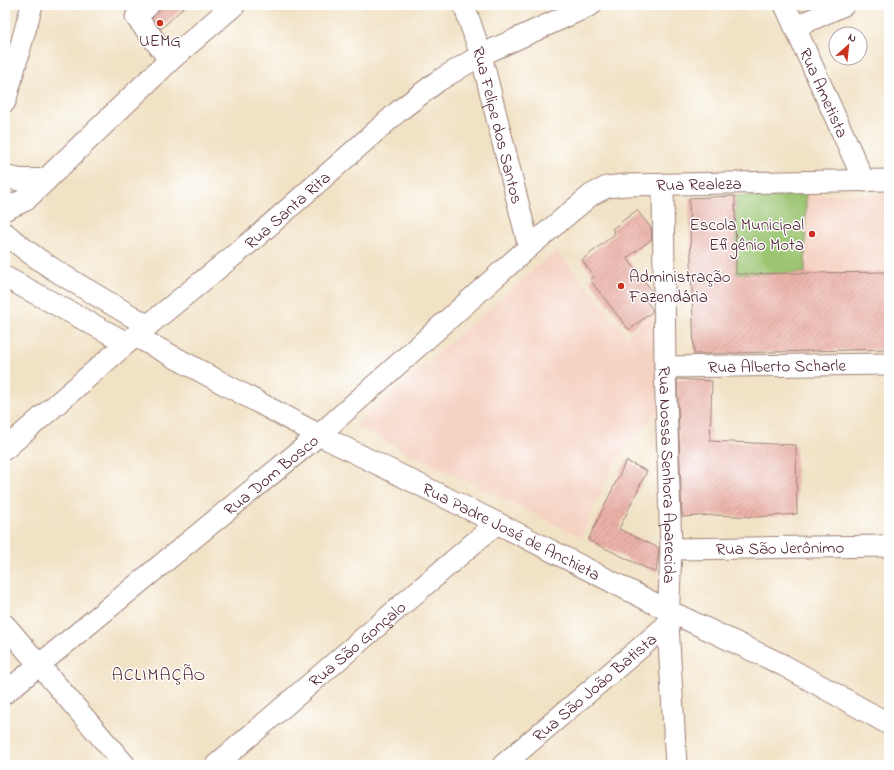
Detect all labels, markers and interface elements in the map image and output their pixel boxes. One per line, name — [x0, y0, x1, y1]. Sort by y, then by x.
marker: UEMG — [155, 18, 165, 28]
north arrow — [828, 26, 868, 66]
place label: UEMG — [139, 29, 181, 54]
text: N — [845, 29, 859, 47]
street label: Rua Felipe dos Santos — [465, 43, 529, 207]
street label: Rua Ametista — [792, 44, 854, 142]
street label: Rua Santa Rita — [240, 166, 337, 256]
street label: Rua Realeza — [656, 172, 742, 198]
place label: Escola Municipal Efigênio Mota — [690, 213, 804, 260]
marker: Escola Municipal Efigênio Mota — [807, 229, 817, 239]
place label: Administração Fazendária — [628, 265, 731, 310]
marker: Administração Fazendária — [616, 281, 626, 291]
street label: Rua Alberto Scharle — [708, 354, 847, 380]
street label: Rua Nossa Senhora Aparecida — [651, 366, 682, 584]
street label: Rua Dom Bosco — [219, 429, 325, 522]
street label: Rua Padre José de Anchieta — [418, 477, 604, 588]
street label: Rua São Jerônimo — [715, 536, 845, 562]
street label: Rua São Gonçalo — [304, 596, 412, 694]
street label: Rua São João Batista — [527, 628, 663, 749]
district label: ACLIMAÇÃO — [112, 663, 206, 689]

